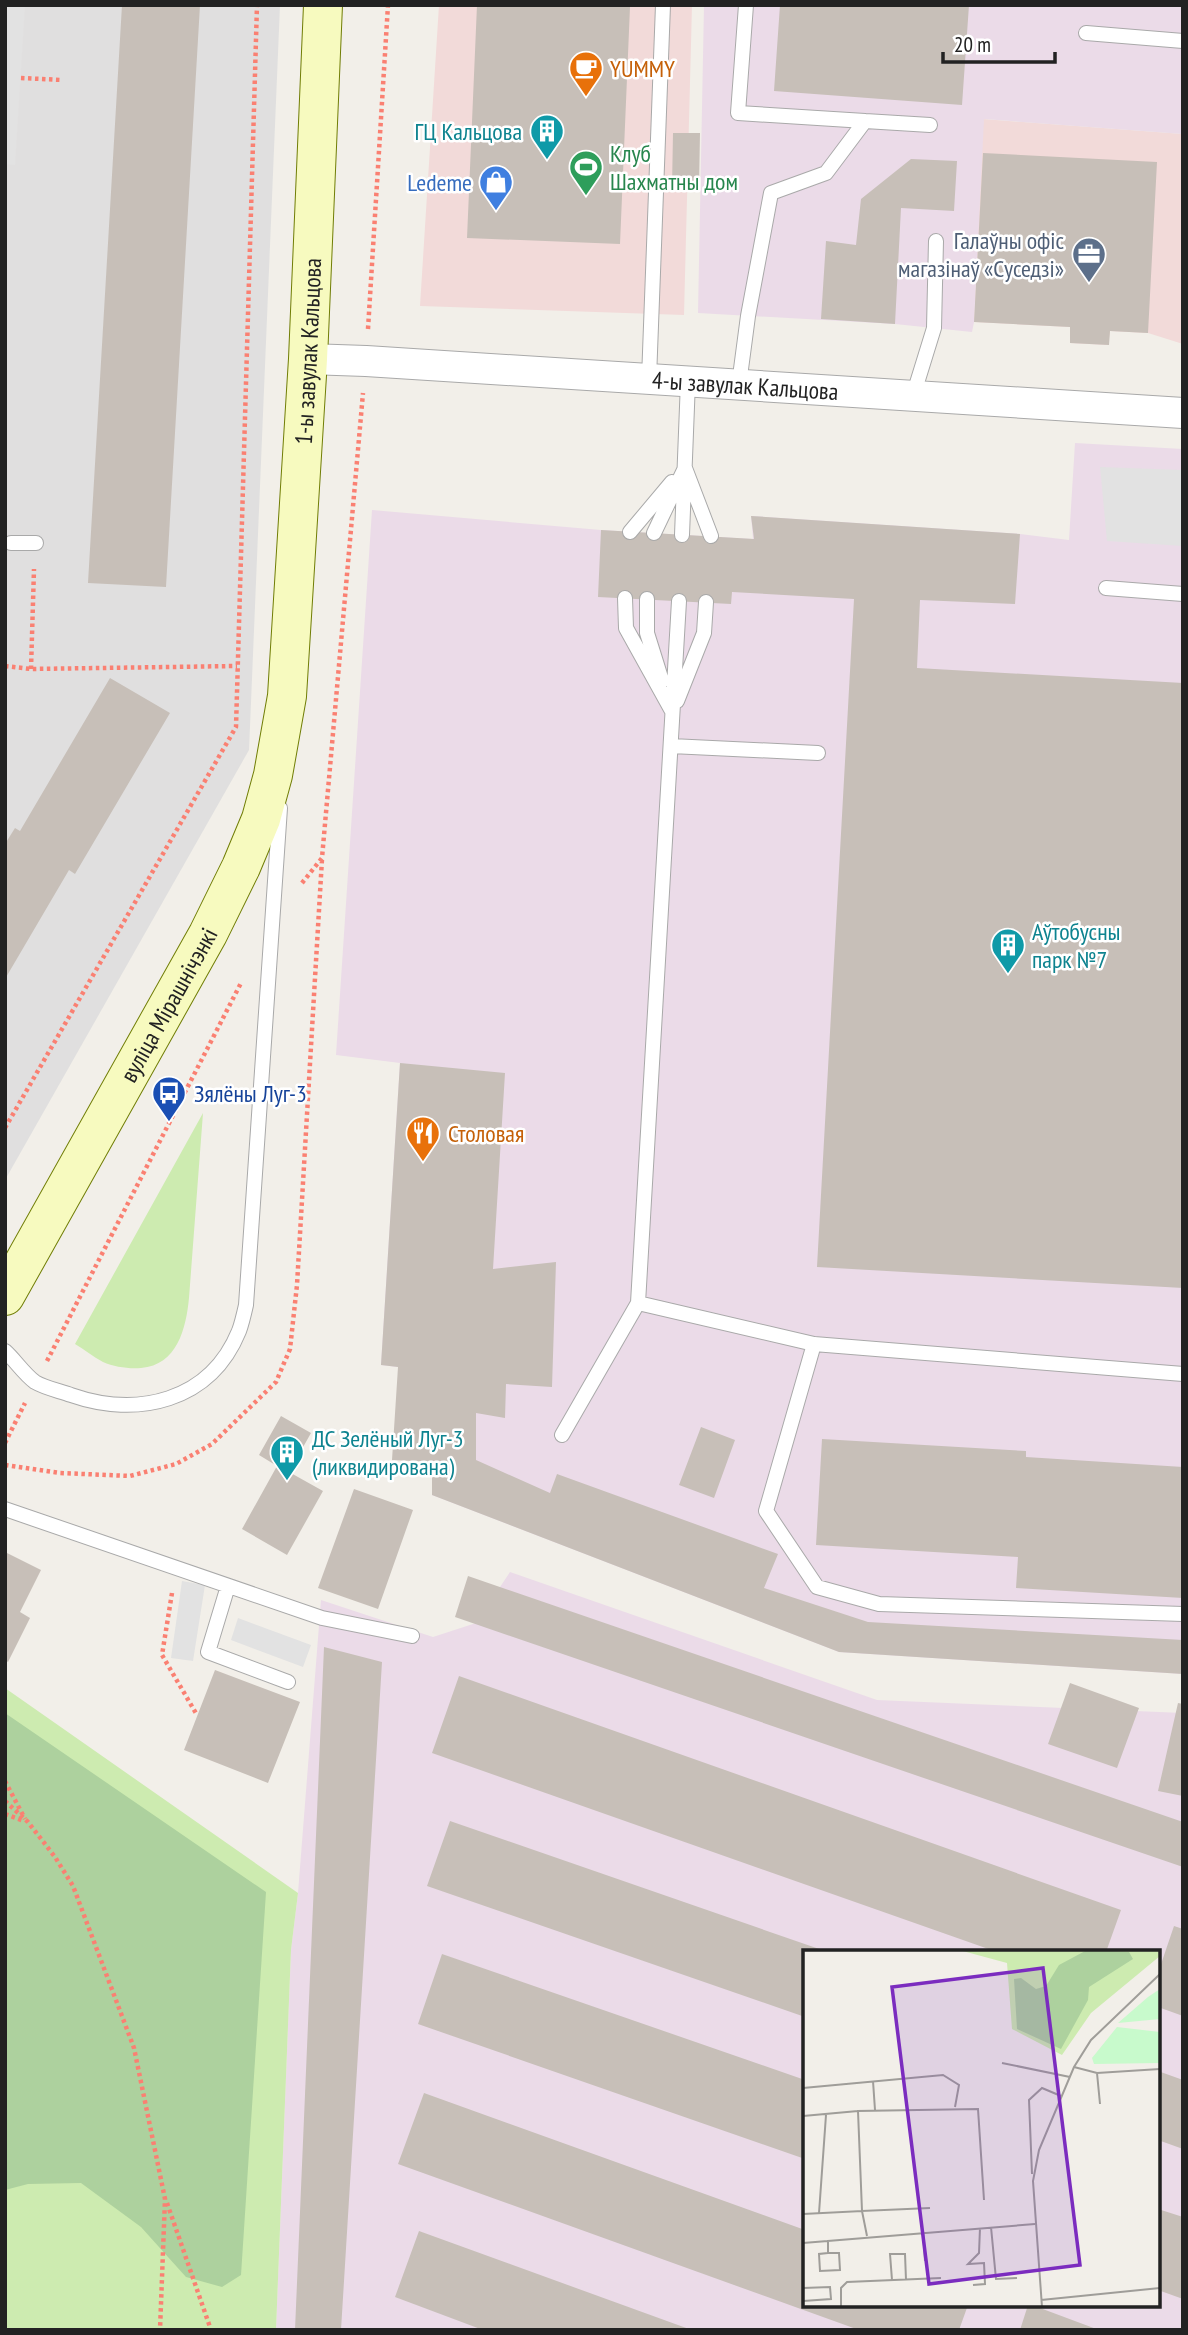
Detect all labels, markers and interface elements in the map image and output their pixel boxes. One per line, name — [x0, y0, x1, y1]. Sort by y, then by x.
scale bar — [943, 21, 1055, 65]
text: 20 m — [954, 31, 991, 58]
cafe icon: YUMMY — [567, 49, 605, 98]
place label: YUMMY — [610, 53, 675, 84]
building icon: ГЦ Кальцова — [528, 112, 566, 161]
place label: ГЦ Кальцова — [415, 116, 522, 147]
place label: Клуб Шахматны дом — [610, 138, 738, 197]
sports icon: Клуб Шахматны дом — [567, 148, 605, 197]
shop icon: Ledeme — [477, 163, 515, 212]
place label: Ledeme — [407, 167, 472, 198]
place label: Галаўны офіс магазінаў «Суседзі» — [898, 225, 1064, 284]
office icon: Галаўны офіс магазінаў «Суседзі» — [1070, 235, 1108, 284]
street label: 1-ы завулак Кальцова — [287, 257, 328, 445]
street label: 4-ы завулак Кальцова — [651, 364, 839, 407]
place label: Аўтобусны парк №7 — [1032, 916, 1121, 975]
street label: вуліца Мірашнічэнкі — [113, 922, 224, 1088]
building icon: Аўтобусны парк №7 — [989, 926, 1027, 975]
bus stop icon: Зялёны Луг-3 — [150, 1074, 188, 1123]
place label: Зялёны Луг-3 — [194, 1078, 307, 1109]
restaurant icon: Столовая — [404, 1114, 442, 1163]
place label: Столовая — [448, 1118, 524, 1149]
place label: ДС Зелёный Луг-3 (ликвидирована) — [312, 1423, 464, 1482]
building icon: ДС Зелёный Луг-3 (ликвидирована) — [268, 1433, 306, 1482]
inset map — [803, 1950, 1160, 2307]

